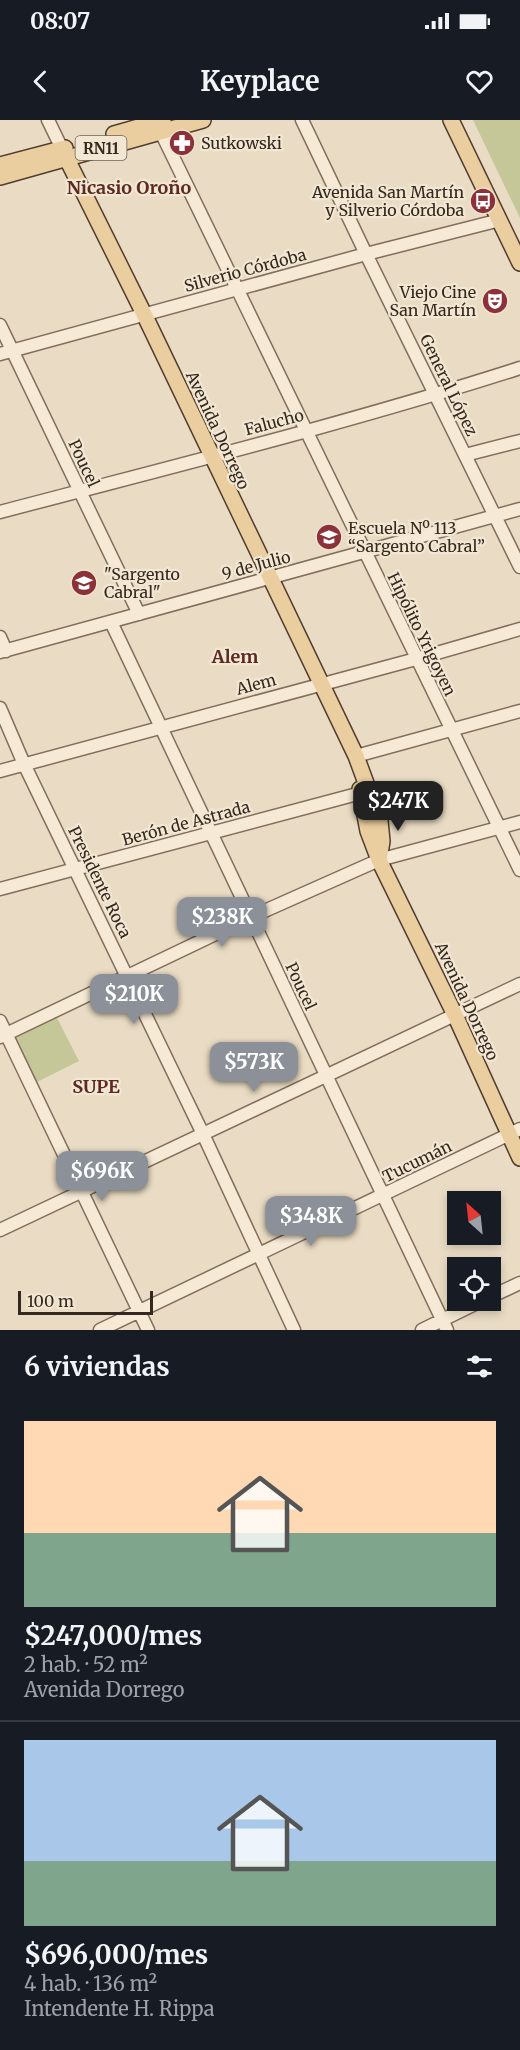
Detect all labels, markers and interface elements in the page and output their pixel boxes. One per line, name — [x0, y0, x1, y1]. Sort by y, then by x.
text: 08:07 — [30, 7, 90, 35]
text: Keyplace — [200, 64, 320, 98]
icon: back — [24, 65, 57, 98]
icon: heart — [463, 65, 496, 98]
pharmacy icon: Sutkowski — [167, 128, 197, 158]
place label: Sutkowski — [201, 133, 282, 153]
road number: RN11 — [76, 136, 126, 160]
district label: Nicasio Oroño — [67, 176, 191, 199]
place label: Avenida San Martín y Silverio Córdoba — [311, 182, 464, 220]
bus stop icon: Avenida San Martín y Silverio Córdoba — [468, 186, 498, 216]
street label: Silverio Córdoba — [182, 244, 309, 296]
place label: Viejo Cine San Martín — [389, 282, 476, 320]
theatre icon: Viejo Cine San Martín — [480, 286, 510, 316]
street label: General López — [416, 331, 482, 439]
street label: Avenida Dorrego — [181, 367, 254, 492]
street label: Falucho — [242, 405, 306, 439]
street label: Poucel — [64, 436, 104, 490]
place label: Escuela Nº 113 “Sargento Cabral” — [348, 518, 485, 556]
school or university icon: Escuela Nº 113 “Sargento Cabral” — [314, 522, 344, 552]
street label: 9 de Julio — [220, 546, 292, 584]
place label: "Sargento Cabral" — [104, 564, 180, 602]
school or university icon: "Sargento Cabral" — [69, 568, 99, 598]
street label: Hipólito Yrigoyen — [383, 569, 461, 699]
district label: Alem — [211, 645, 258, 668]
street label: Alem — [233, 669, 278, 699]
pin: $247K — [356, 781, 440, 832]
text: $247K — [367, 788, 429, 813]
street label: Berón de Astrada — [120, 796, 252, 850]
street label: Presidente Roca — [64, 823, 136, 942]
pin: $238K — [180, 897, 264, 948]
text: $238K — [191, 904, 253, 929]
street label: Avenida Dorrego — [430, 938, 503, 1063]
street label: Poucel — [281, 959, 321, 1013]
pin: $210K — [92, 974, 176, 1025]
text: $210K — [104, 981, 164, 1006]
pin: $573K — [212, 1042, 296, 1093]
text: $573K — [224, 1049, 284, 1074]
district label: SUPE — [72, 1075, 120, 1098]
street label: Tucumán — [379, 1136, 455, 1186]
pin: $696K — [60, 1151, 144, 1202]
text: $696K — [70, 1158, 134, 1183]
north arrow — [447, 1191, 501, 1245]
map controls — [447, 1191, 501, 1311]
pin: $348K — [269, 1196, 353, 1247]
text: $348K — [279, 1203, 343, 1228]
button: locate — [447, 1257, 501, 1311]
scale bar — [18, 1288, 153, 1316]
text: 100 m — [27, 1291, 74, 1311]
text: 6 viviendas — [24, 1350, 170, 1383]
icon: filters — [463, 1350, 496, 1383]
icon: home — [206, 1460, 314, 1568]
text: $247,000/mes — [24, 1619, 202, 1652]
text: 2 hab. · 52 m² — [24, 1652, 148, 1677]
text: Avenida Dorrego — [24, 1677, 184, 1702]
icon: home — [206, 1779, 314, 1887]
text: $696,000/mes — [24, 1938, 208, 1971]
text: 4 hab. · 136 m² — [24, 1971, 157, 1996]
text: Intendente H. Rippa — [24, 1996, 215, 2021]

